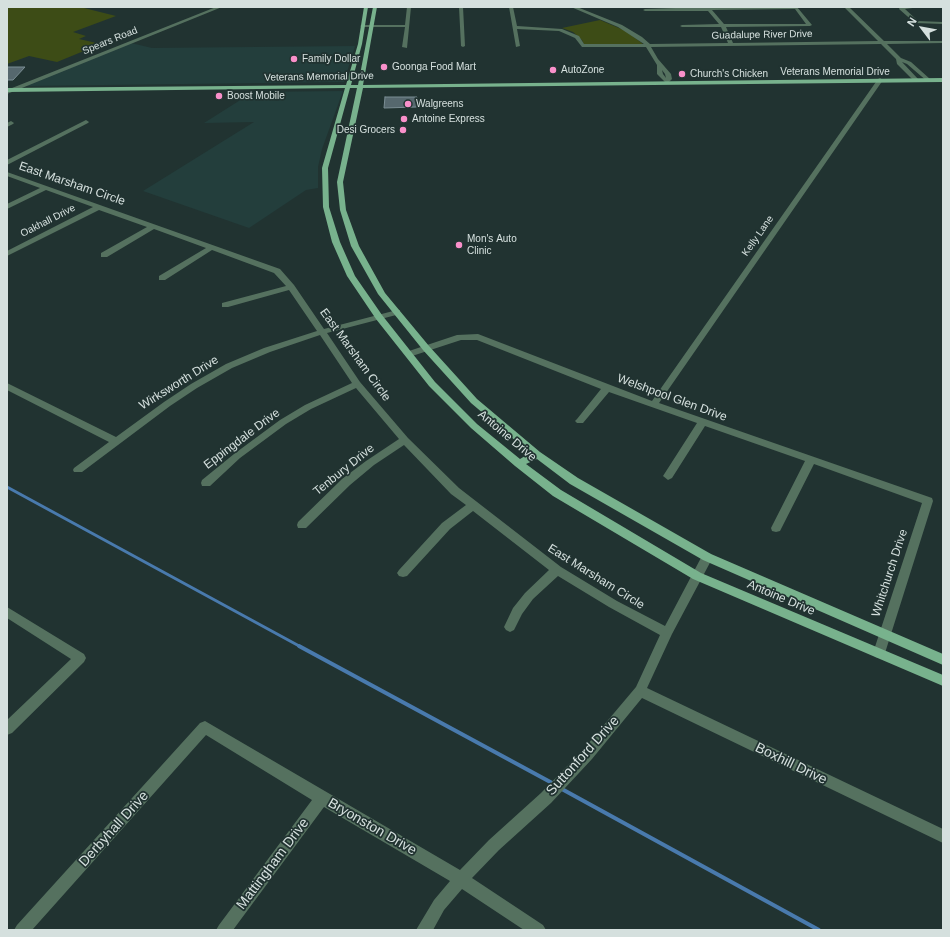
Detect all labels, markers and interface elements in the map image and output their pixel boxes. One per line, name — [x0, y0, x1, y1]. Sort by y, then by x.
north arrow — [902, 8, 942, 48]
text: N — [905, 15, 919, 28]
street label: Spears Road — [81, 25, 139, 57]
street label: Guadalupe River Drive — [711, 28, 813, 42]
place label: Family Dollar — [302, 53, 360, 65]
marker: Family Dollar — [289, 54, 299, 64]
place label: Goonga Food Mart — [392, 61, 476, 73]
marker: Goonga Food Mart — [379, 62, 389, 72]
place label: AutoZone — [561, 64, 604, 76]
marker: AutoZone — [548, 65, 558, 75]
street label: Veterans Memorial Drive — [780, 66, 890, 78]
place label: Church's Chicken — [690, 68, 768, 80]
marker: Church's Chicken — [677, 69, 687, 79]
street label: Veterans Memorial Drive — [264, 70, 374, 84]
place label: Boost Mobile — [227, 90, 285, 102]
marker: Boost Mobile — [214, 91, 224, 101]
place label: Walgreens — [416, 98, 463, 110]
marker: Walgreens — [403, 99, 413, 109]
place label: Antoine Express — [412, 113, 485, 125]
marker: Antoine Express — [399, 114, 409, 124]
place label: Desi Grocers — [337, 124, 395, 136]
marker: Desi Grocers — [398, 125, 408, 135]
street label: East Marsham Circle — [17, 159, 127, 209]
street label: Oakhall Drive — [19, 202, 77, 240]
street label: Kelly Lane — [740, 213, 776, 259]
place label: Mon's Auto Clinic — [467, 233, 517, 256]
marker: Mon's Auto Clinic — [454, 240, 464, 250]
street label: East Marsham Circle — [316, 306, 394, 404]
street label: Wirksworth Drive — [137, 353, 221, 413]
street label: Welshpool Glen Drive — [615, 371, 729, 425]
street label: Eppingdale Drive — [201, 406, 283, 472]
street label: Antoine Drive — [475, 407, 539, 465]
street label: Tenbury Drive — [311, 441, 377, 499]
street label: Whitchurch Drive — [869, 527, 911, 619]
street label: East Marsham Circle — [545, 541, 647, 613]
street label: Antoine Drive — [745, 577, 817, 619]
street label: Suttonford Drive — [543, 713, 623, 799]
street label: Boxhill Drive — [752, 739, 830, 789]
street label: Derbyhall Drive — [76, 788, 152, 870]
street label: Bryonston Drive — [325, 795, 419, 859]
street label: Mattingham Drive — [233, 815, 313, 913]

